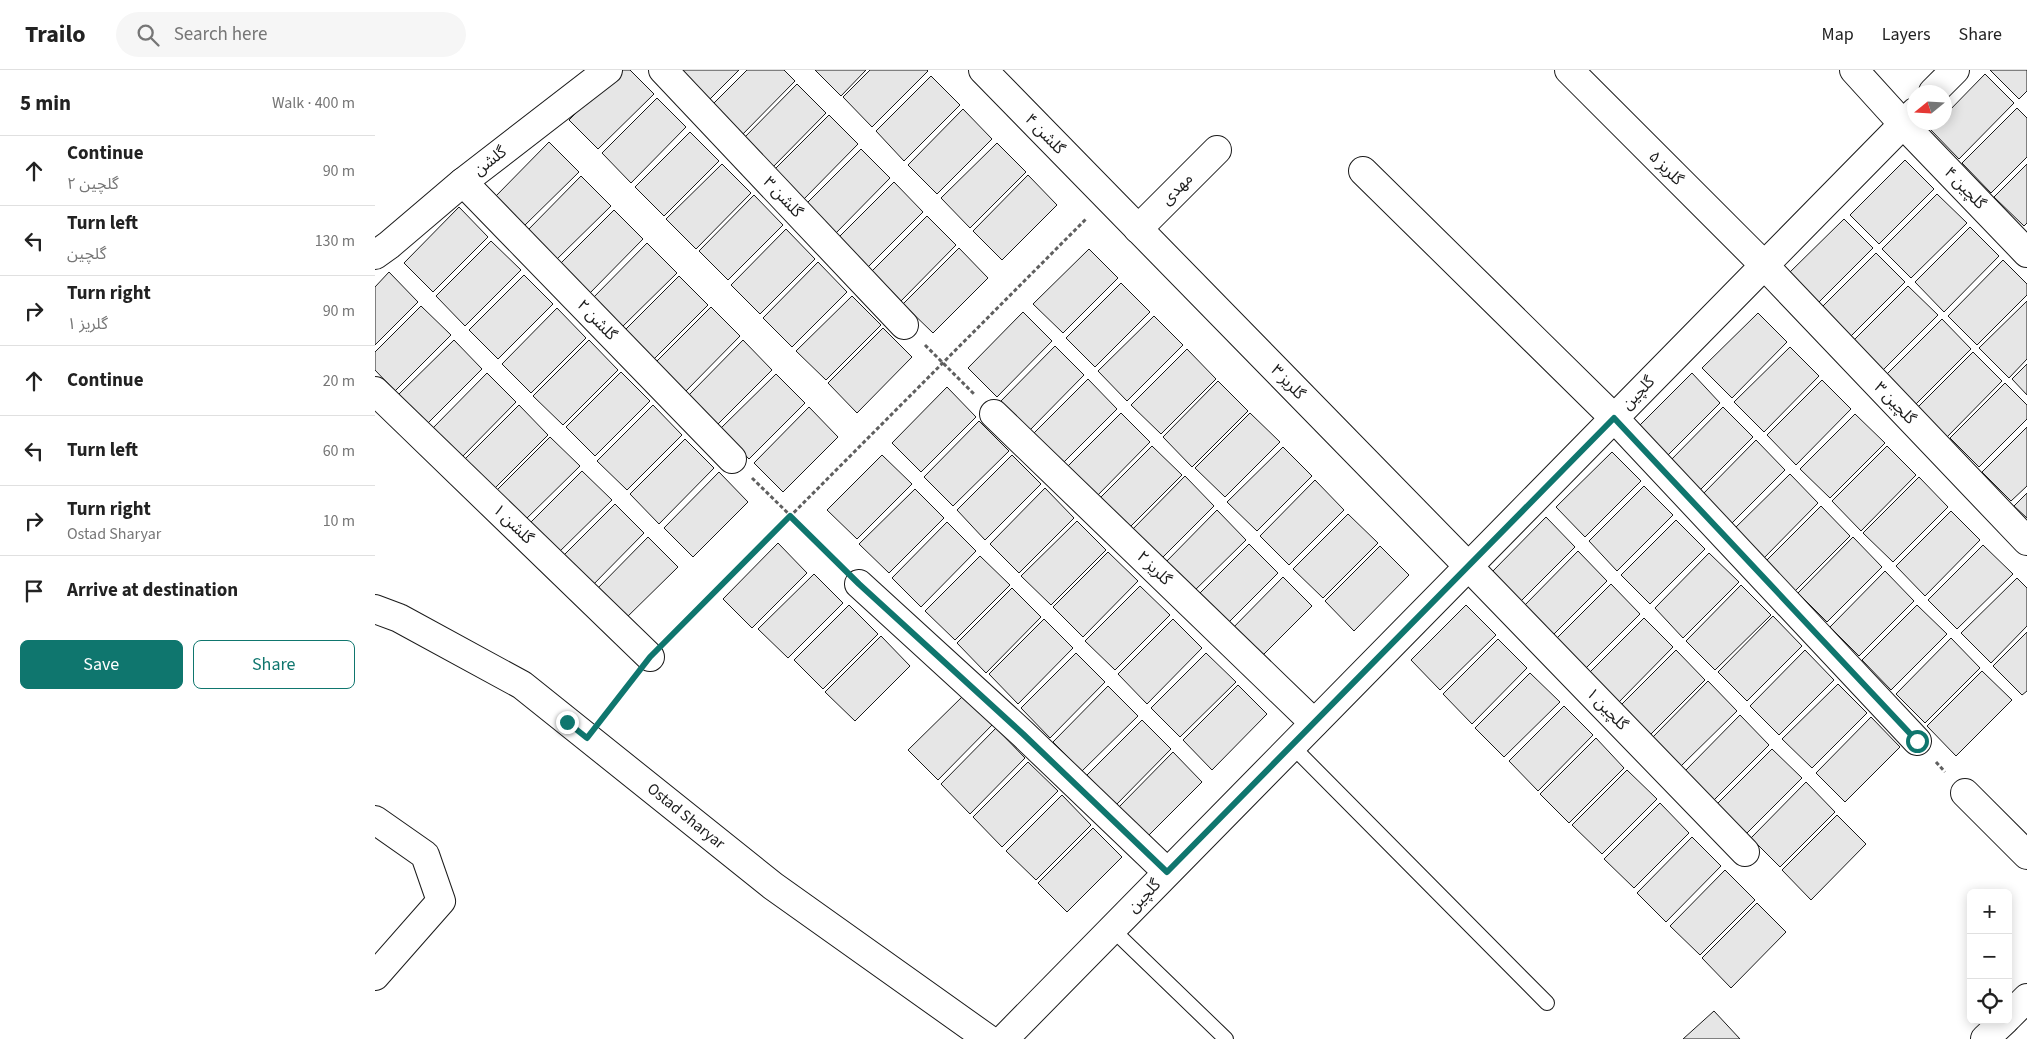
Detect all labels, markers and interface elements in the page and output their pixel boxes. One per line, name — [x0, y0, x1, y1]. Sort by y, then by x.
search box — [116, 12, 466, 57]
text: Trailo — [25, 17, 86, 52]
icon: search — [134, 21, 162, 49]
text: Search here — [174, 21, 267, 48]
text: Map — [1822, 22, 1854, 47]
text: Layers — [1882, 22, 1931, 47]
text: Share — [1959, 22, 2002, 47]
north arrow — [1907, 85, 1952, 130]
text: 5 min — [20, 88, 71, 118]
text: Walk · 400 m — [272, 92, 355, 114]
street label: گلشن ۴ — [1020, 109, 1070, 160]
text: Continue — [67, 140, 144, 167]
street label: گلشن — [469, 141, 512, 181]
street label: گلریز ۵ — [1644, 146, 1688, 190]
icon: ahead — [20, 157, 48, 185]
text: 90 m — [323, 160, 355, 182]
street label: گلچین ۴ — [1939, 162, 1991, 214]
street label: مهدی — [1156, 168, 1198, 210]
street label: گلشن ۳ — [758, 172, 808, 223]
text: گلچین ۲ — [67, 173, 119, 195]
text: Turn left — [67, 210, 138, 237]
icon: left — [20, 227, 48, 255]
text: 130 m — [315, 230, 355, 252]
text: گلچین — [67, 243, 106, 265]
text: Turn right — [67, 280, 151, 307]
street label: گلشن ۲ — [572, 295, 622, 346]
icon: right — [20, 297, 48, 325]
text: 90 m — [323, 300, 355, 322]
text: گلریز ۱ — [67, 313, 108, 335]
street label: گلریز ۳ — [1266, 360, 1310, 405]
icon: ahead — [20, 367, 48, 395]
text: Continue — [67, 367, 144, 394]
text: 20 m — [323, 370, 355, 392]
street label: گلچین — [1616, 371, 1660, 415]
street label: گلچین ۳ — [1869, 377, 1921, 429]
icon: left — [20, 437, 48, 465]
text: Turn left — [67, 437, 138, 464]
text: 60 m — [323, 440, 355, 462]
text: Turn right — [67, 496, 151, 523]
street label: گلشن ۱ — [488, 499, 539, 549]
icon: right — [20, 507, 48, 535]
text: 10 m — [323, 510, 355, 532]
text: Ostad Sharyar — [67, 523, 161, 545]
street label: گلریز ۲ — [1132, 546, 1177, 590]
icon: arrive — [20, 577, 48, 605]
text: Arrive at destination — [67, 577, 238, 604]
button: Save — [20, 640, 183, 689]
button: Share — [193, 640, 355, 689]
street label: گلچین ۱ — [1581, 683, 1633, 735]
route end — [556, 711, 579, 734]
route start — [1906, 730, 1929, 753]
street label: Ostad Sharyar — [642, 778, 730, 854]
street label: گلچین — [1122, 874, 1166, 918]
map controls — [1967, 889, 2012, 1024]
button: + — [1967, 889, 2012, 934]
button: − — [1967, 934, 2012, 979]
button: locate — [1967, 979, 2012, 1024]

